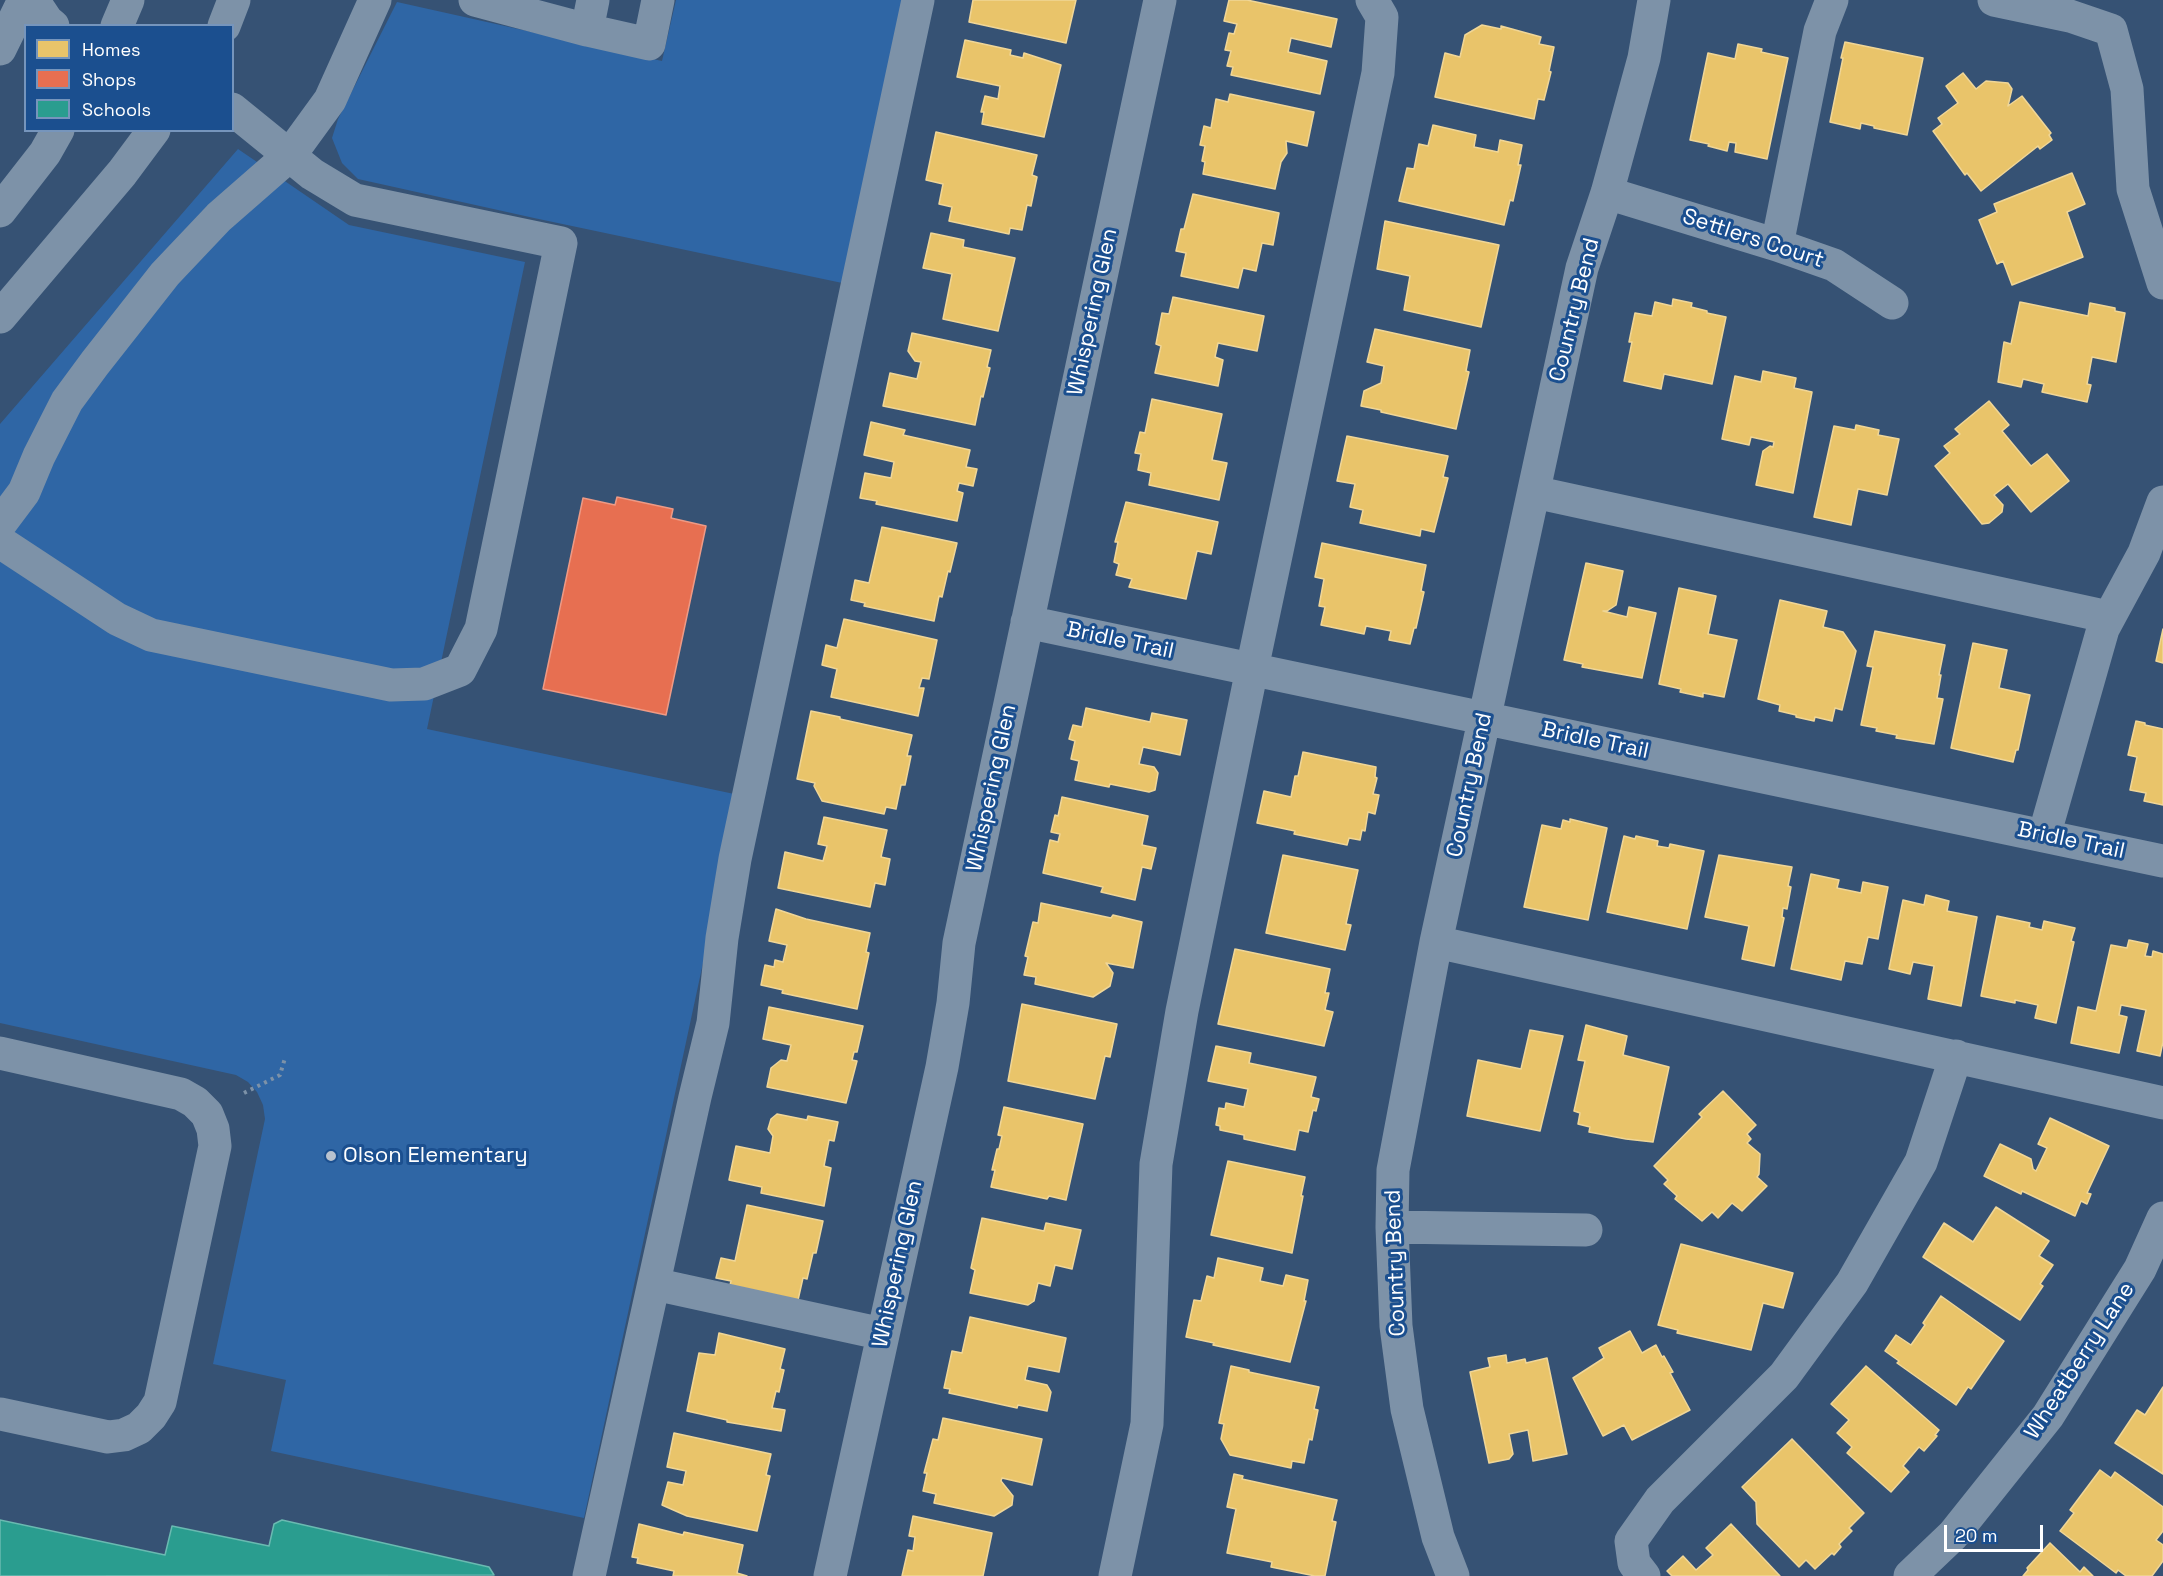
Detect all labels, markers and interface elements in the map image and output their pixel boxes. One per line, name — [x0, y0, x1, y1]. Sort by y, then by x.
legend — [24, 24, 234, 132]
text: Homes — [82, 38, 141, 61]
text: Shops — [82, 68, 136, 91]
text: Schools — [82, 98, 151, 121]
street label: Settlers Court — [1679, 204, 1827, 274]
street label: Whispering Glen — [1062, 226, 1124, 398]
street label: Country Bend — [1544, 235, 1606, 385]
street label: Bridle Trail — [1064, 617, 1176, 665]
street label: Whispering Glen — [961, 702, 1023, 874]
street label: Country Bend — [1442, 710, 1498, 860]
street label: Bridle Trail — [1539, 717, 1651, 765]
street label: Bridle Trail — [2015, 817, 2127, 865]
place label: Olson Elementary — [343, 1143, 528, 1169]
marker: Olson Elementary — [324, 1149, 338, 1163]
street label: Whispering Glen — [867, 1178, 929, 1350]
street label: Country Bend — [1380, 1189, 1412, 1337]
street label: Wheatberry Lane — [2019, 1278, 2141, 1444]
scale bar — [1947, 1513, 2046, 1551]
text: 20 m — [1955, 1524, 1998, 1547]

